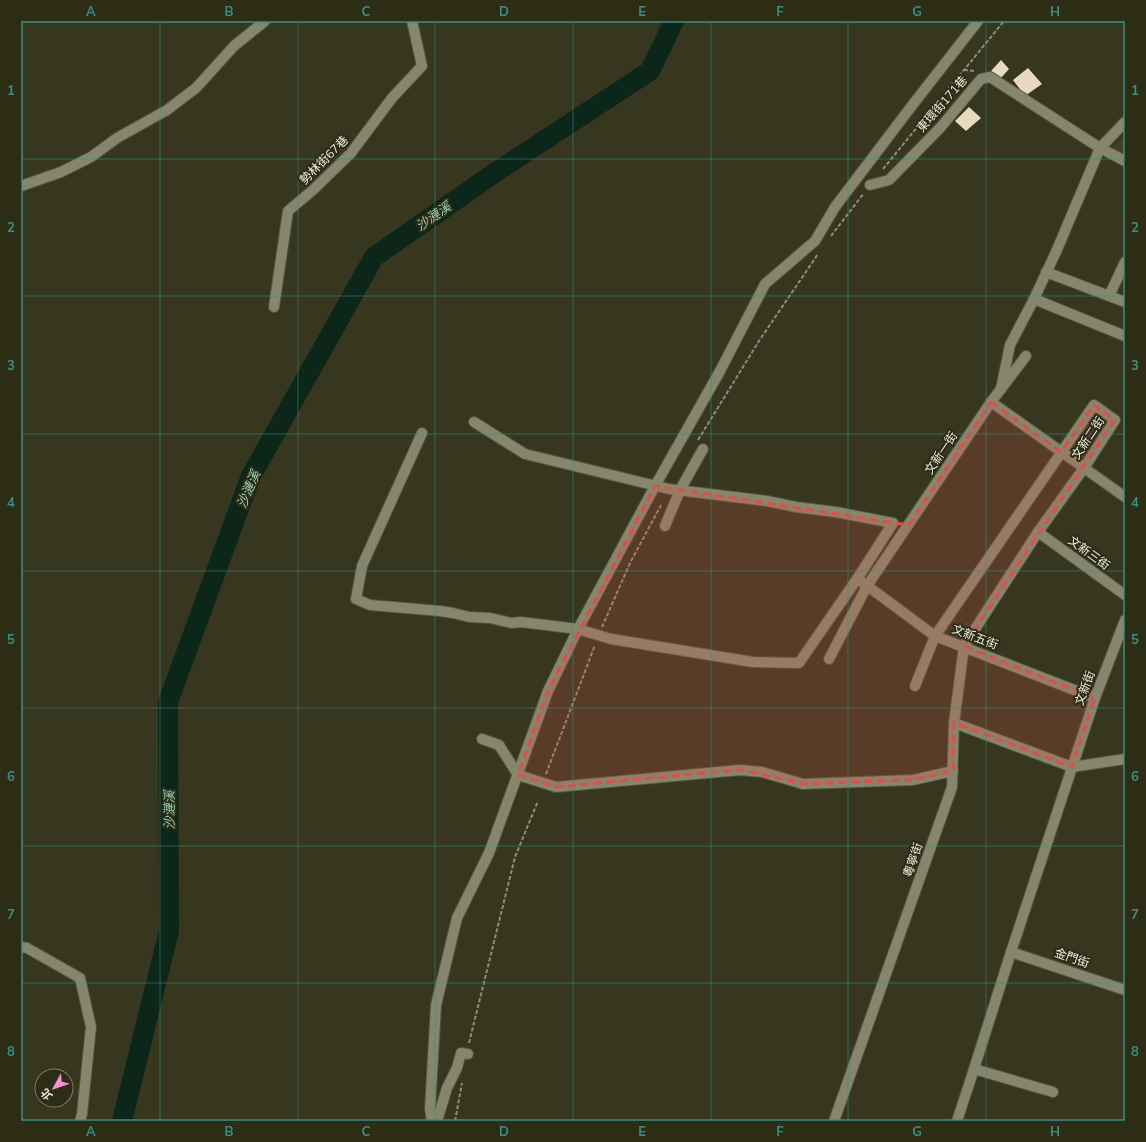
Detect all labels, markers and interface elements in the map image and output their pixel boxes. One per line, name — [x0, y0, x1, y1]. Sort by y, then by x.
text: A — [86, 3, 96, 19]
text: B — [225, 3, 234, 19]
text: C — [362, 3, 371, 19]
text: D — [499, 3, 509, 19]
text: E — [638, 3, 646, 19]
text: F — [776, 3, 784, 19]
text: G — [912, 3, 922, 19]
text: H — [1050, 3, 1060, 19]
street label: 東環街171巷 — [913, 72, 970, 135]
text: 1 — [7, 82, 15, 98]
text: 1 — [1131, 82, 1139, 98]
street label: 勢林街67巷 — [296, 132, 351, 187]
water label: 沙漣溪 — [412, 197, 455, 234]
text: 2 — [7, 219, 15, 235]
text: 2 — [1131, 219, 1139, 235]
text: 3 — [7, 357, 15, 373]
text: 3 — [1131, 357, 1139, 373]
street label: 文新二街 — [1068, 414, 1107, 462]
street label: 文新一街 — [921, 429, 960, 477]
water label: 沙漣溪 — [233, 466, 264, 510]
text: 4 — [7, 494, 15, 510]
text: 4 — [1131, 494, 1139, 510]
street label: 文新三街 — [1065, 532, 1113, 573]
street label: 文新五街 — [950, 621, 1000, 652]
text: 5 — [7, 631, 15, 647]
text: 5 — [1131, 631, 1139, 647]
street label: 文新街 — [1071, 668, 1098, 707]
text: 6 — [7, 768, 15, 784]
text: 6 — [1131, 768, 1139, 784]
water label: 沙漣溪 — [161, 789, 177, 830]
street label: 粵寧街 — [900, 840, 925, 879]
text: 7 — [7, 906, 15, 922]
text: 7 — [1131, 906, 1139, 922]
street label: 金門街 — [1053, 945, 1092, 970]
text: 8 — [7, 1043, 15, 1059]
text: 8 — [1131, 1043, 1139, 1059]
north arrow — [34, 1068, 74, 1108]
text: 北 — [37, 1086, 55, 1103]
text: A — [86, 1123, 96, 1139]
text: B — [225, 1123, 234, 1139]
text: C — [362, 1123, 371, 1139]
text: D — [499, 1123, 509, 1139]
text: E — [638, 1123, 646, 1139]
text: F — [776, 1123, 784, 1139]
text: G — [912, 1123, 922, 1139]
text: H — [1050, 1123, 1060, 1139]

